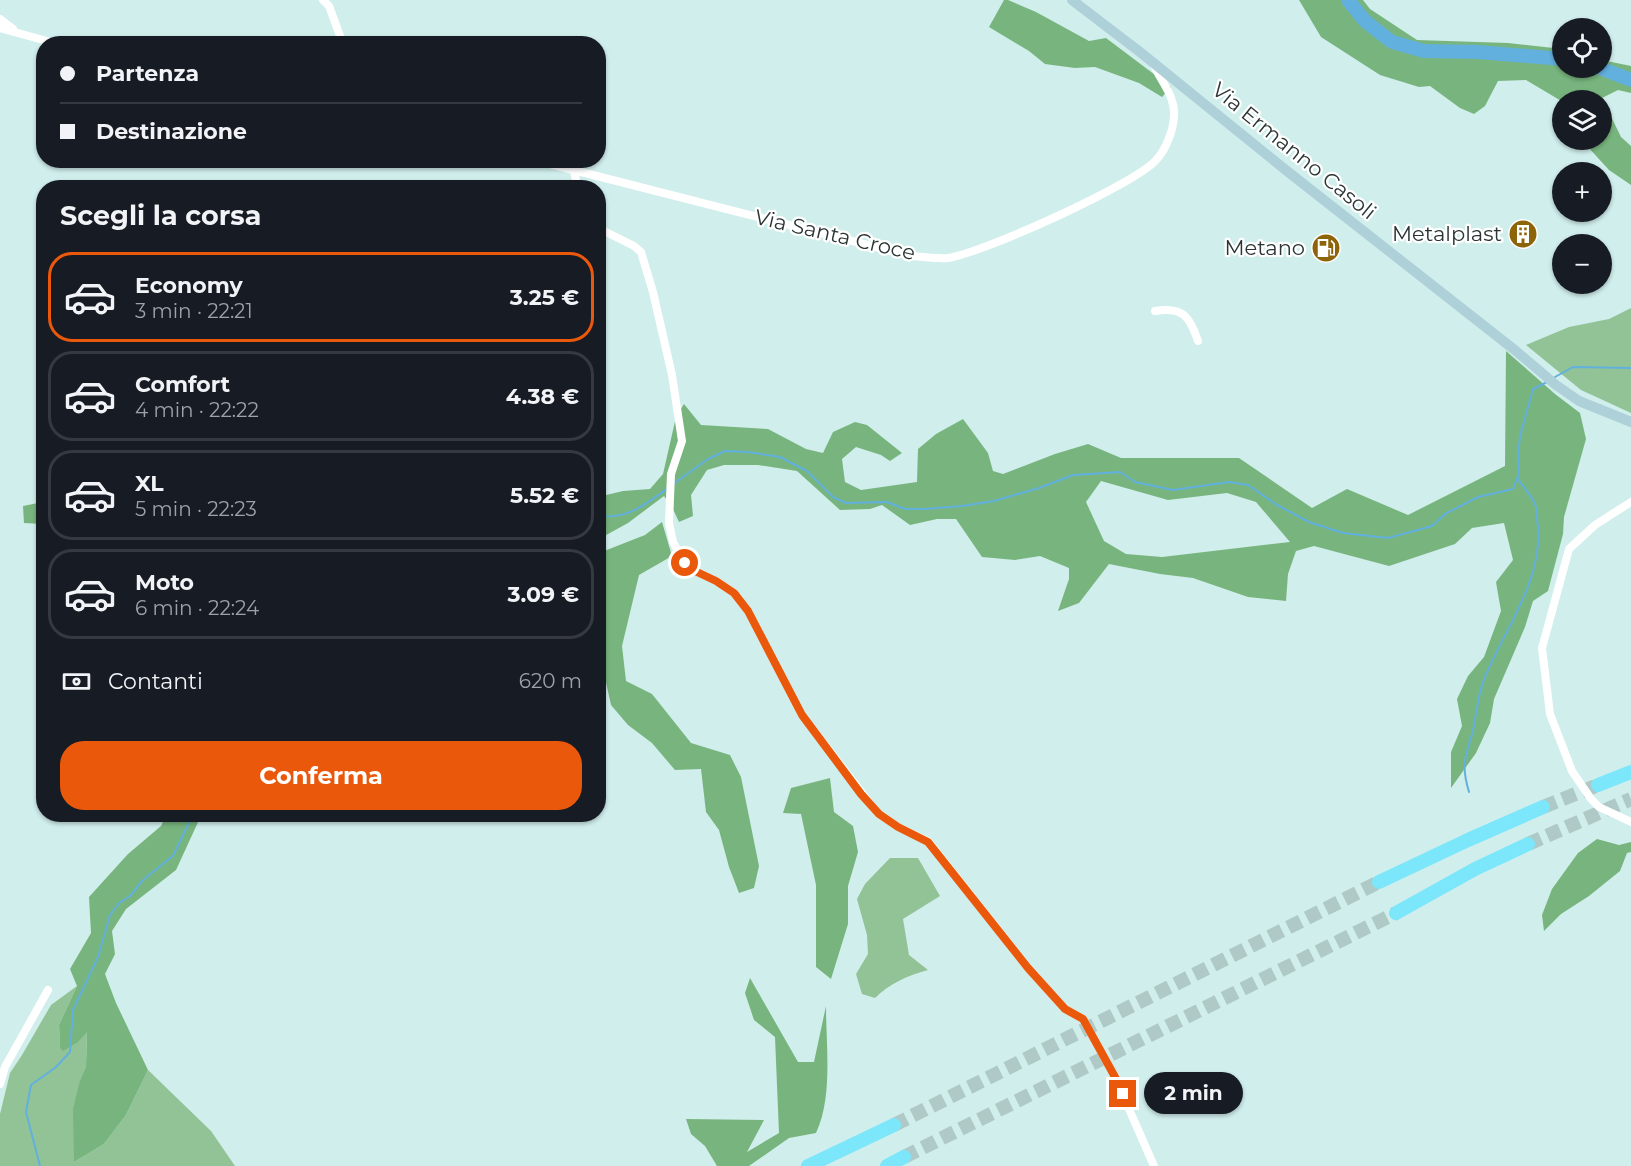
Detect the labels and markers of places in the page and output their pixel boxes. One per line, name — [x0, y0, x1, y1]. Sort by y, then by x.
building icon: Metalplast — [1507, 218, 1539, 250]
place label: Metalplast — [1392, 221, 1502, 246]
fuel station icon: Metano — [1310, 232, 1342, 264]
place label: Metano — [1224, 235, 1305, 260]

